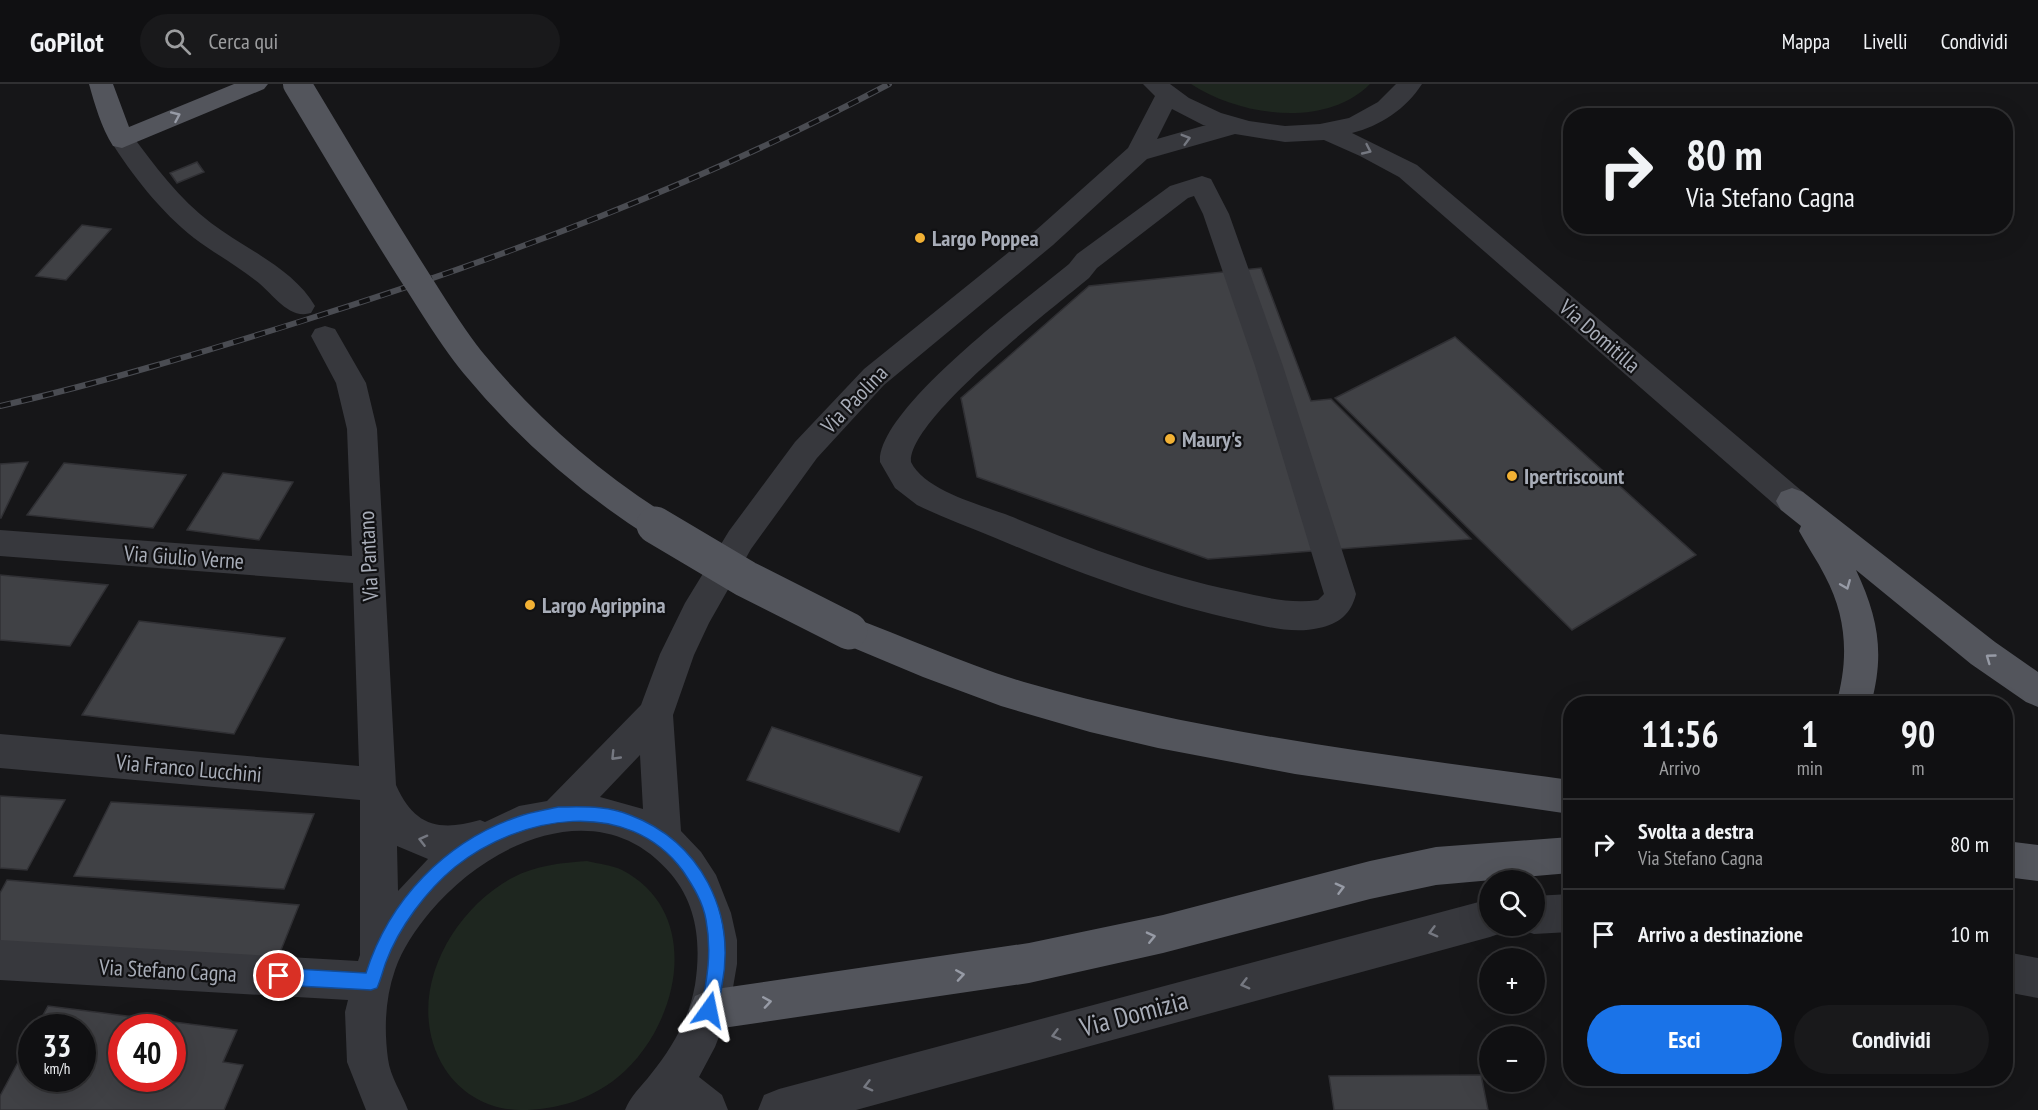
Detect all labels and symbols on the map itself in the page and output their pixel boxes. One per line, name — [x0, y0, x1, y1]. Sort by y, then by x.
one-way arrow — [169, 111, 180, 123]
one-way arrow — [1180, 134, 1190, 147]
one-way arrow — [1360, 142, 1371, 154]
place label: Largo Poppea — [932, 224, 1039, 252]
marker: Largo Poppea — [913, 231, 927, 245]
street label: Via Domitilla — [1553, 292, 1646, 379]
street label: Via Paolina — [814, 359, 893, 440]
place label: Maury's — [1182, 425, 1242, 453]
marker: Maury's — [1163, 432, 1177, 446]
place label: Ipertriscount — [1524, 462, 1625, 490]
marker: Ipertriscount — [1505, 469, 1519, 483]
street label: Via Pantano — [352, 510, 384, 603]
street label: Via Giulio Verne — [122, 539, 245, 575]
one-way arrow — [1839, 579, 1851, 590]
place label: Largo Agrippina — [542, 591, 666, 619]
marker: Largo Agrippina — [523, 598, 537, 612]
one-way arrow — [1985, 654, 1996, 665]
street label: Via Franco Lucchini — [114, 748, 263, 788]
one-way arrow — [611, 749, 622, 760]
one-way arrow — [419, 834, 429, 847]
one-way arrow — [1335, 882, 1345, 895]
one-way arrow — [1428, 925, 1438, 938]
one-way arrow — [1146, 931, 1156, 944]
pin — [253, 950, 304, 1001]
street label: Via Stefano Cagna — [98, 952, 237, 988]
one-way arrow — [955, 969, 965, 982]
one-way arrow — [1240, 976, 1250, 989]
position arrow — [677, 978, 741, 1042]
street label: Via Domizia — [1075, 982, 1192, 1044]
one-way arrow — [762, 996, 772, 1008]
speed limit sign: 40 — [108, 1014, 186, 1092]
one-way arrow — [1052, 1028, 1062, 1040]
one-way arrow — [863, 1079, 874, 1091]

